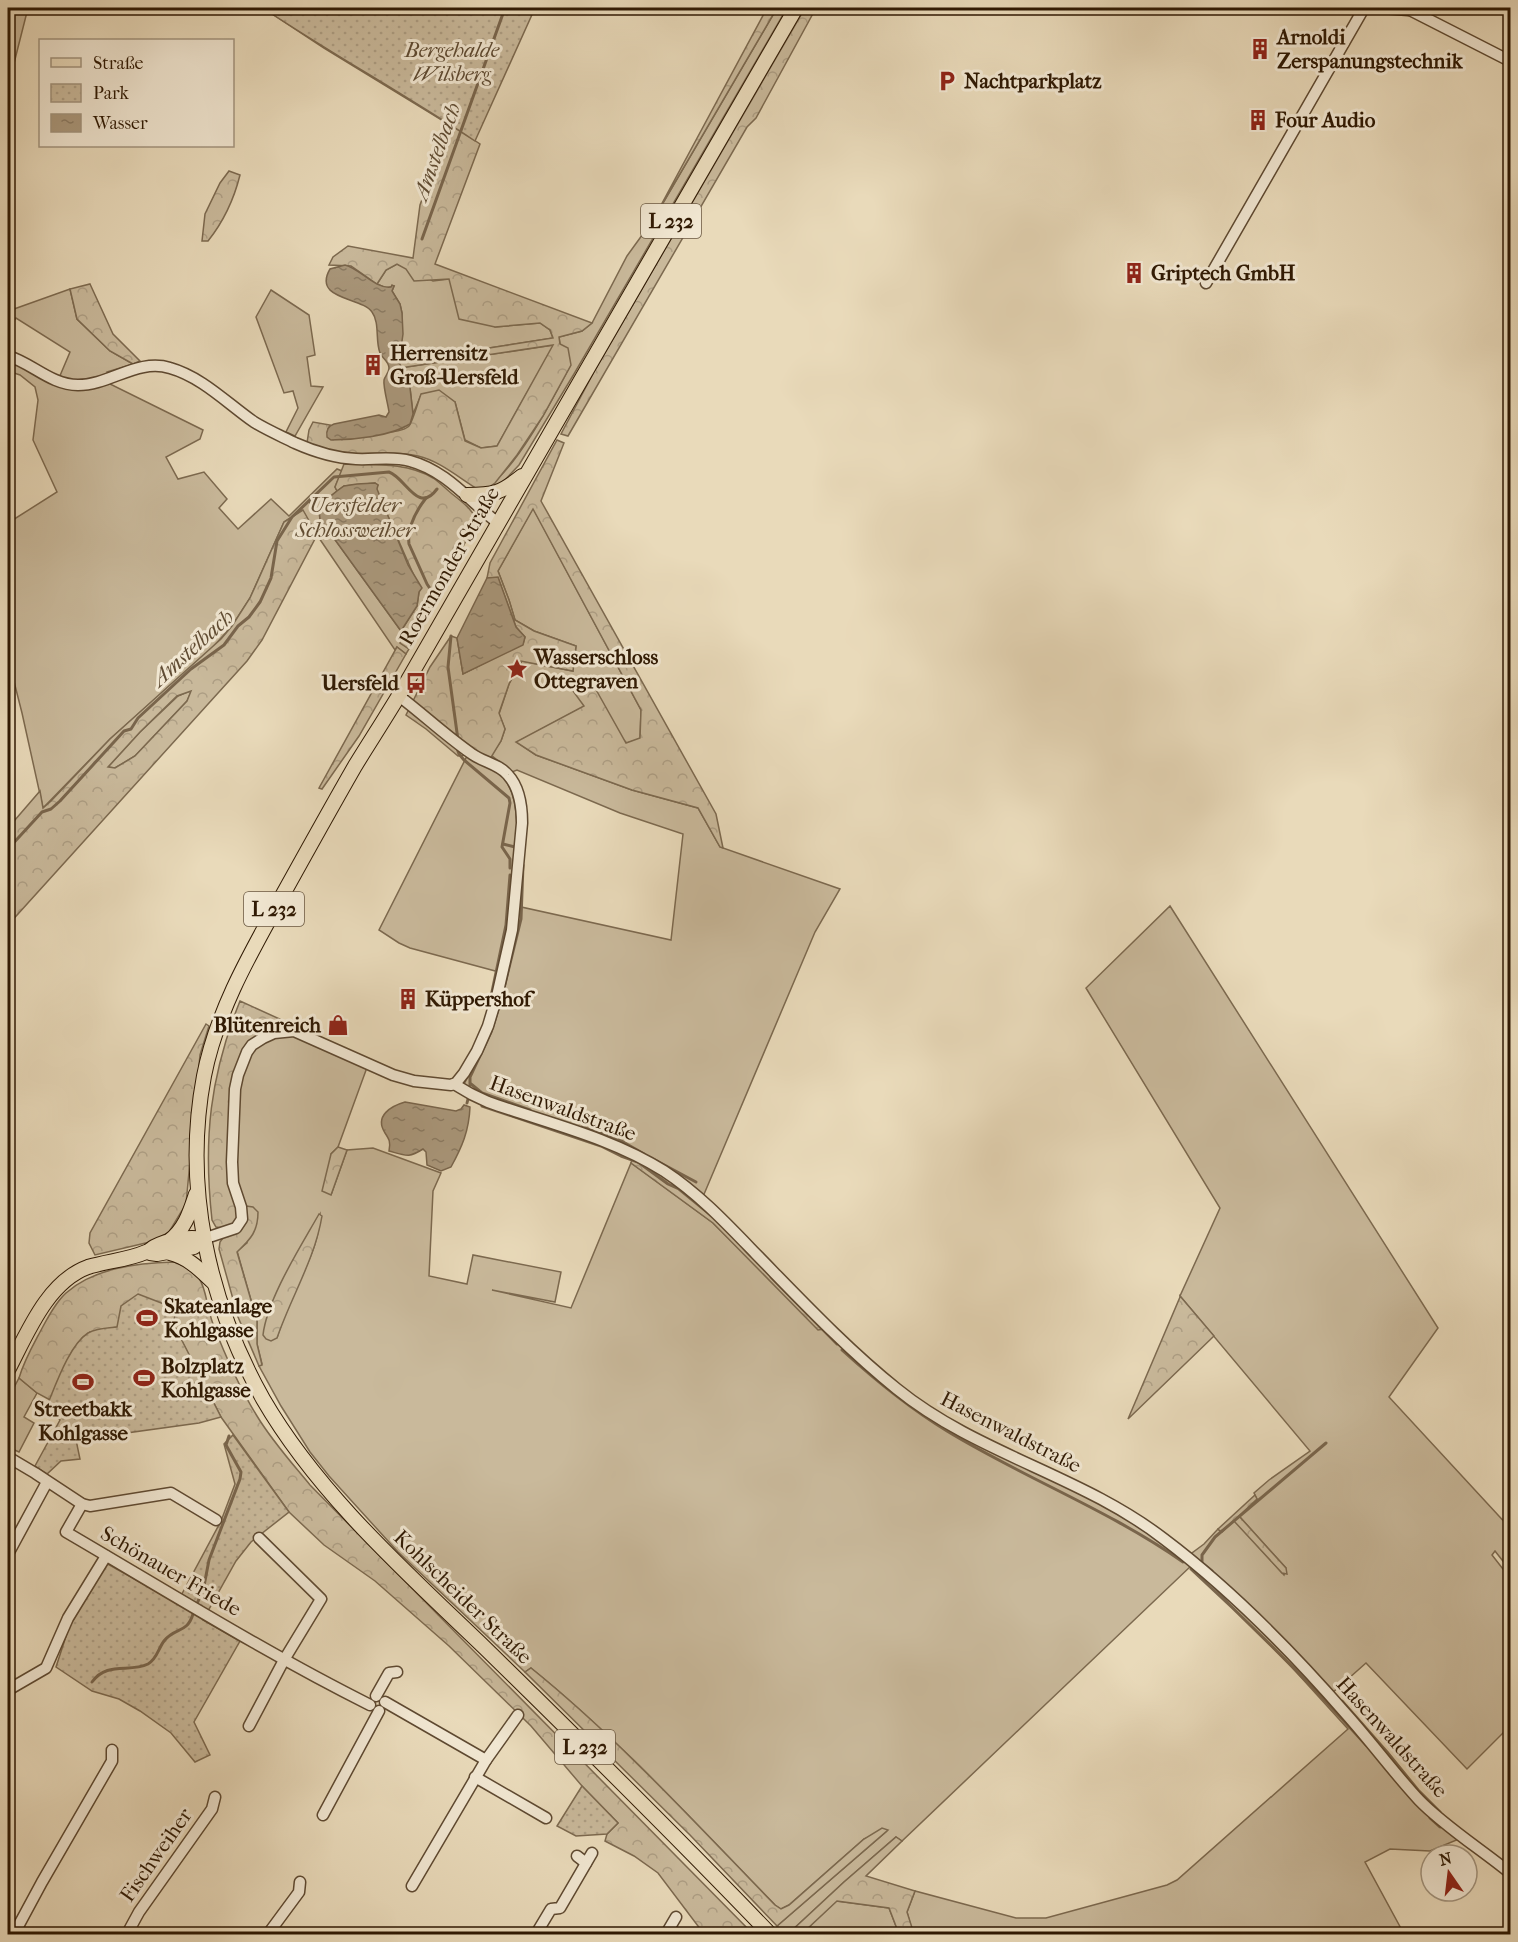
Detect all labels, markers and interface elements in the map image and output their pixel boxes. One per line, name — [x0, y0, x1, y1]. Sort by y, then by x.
place label: Arnoldi Zerspanungstechnik — [1275, 25, 1464, 73]
building icon: Arnoldi Zerspanungstechnik — [1248, 37, 1272, 61]
park label: Bergehalde Wilsberg — [404, 38, 500, 86]
legend — [39, 39, 234, 147]
text: Straße — [93, 53, 144, 74]
parking icon: Nachtparkplatz — [935, 69, 959, 93]
place label: Nachtparkplatz — [964, 69, 1102, 93]
text: Park — [93, 83, 130, 104]
water label: Amstelbach — [406, 99, 467, 206]
building icon: Four Audio — [1246, 108, 1270, 132]
place label: Four Audio — [1274, 108, 1376, 132]
text: Wasser — [92, 113, 148, 134]
road number: L 232 — [641, 204, 701, 238]
building icon: Griptech GmbH — [1122, 261, 1146, 285]
place label: Griptech GmbH — [1151, 261, 1296, 285]
place label: Herrensitz Groß-Uersfeld — [390, 341, 519, 389]
building icon: Herrensitz Groß-Uersfeld — [361, 353, 385, 377]
street label: Roermonder Straße — [394, 482, 504, 650]
water label: Uersfelder Schlossweiher — [294, 492, 417, 543]
water label: Amstelbach — [144, 604, 239, 693]
place label: Wasserschloss Ottegraven — [533, 645, 658, 693]
place icon: Wasserschloss Ottegraven — [505, 657, 529, 681]
place label: Uersfeld — [321, 671, 400, 695]
bus stop icon: Uersfeld — [404, 671, 428, 695]
road number: L 232 — [244, 892, 304, 926]
building icon: Küppershof — [396, 987, 420, 1011]
place label: Küppershof — [425, 987, 536, 1011]
place label: Blütenreich — [214, 1013, 321, 1037]
shop icon: Blütenreich — [326, 1013, 350, 1037]
street label: Hasenwaldstraße — [486, 1070, 640, 1146]
place label: Skateanlage Kohlgasse — [164, 1294, 273, 1342]
sports icon: Skateanlage Kohlgasse — [135, 1306, 159, 1330]
place label: Bolzplatz Kohlgasse — [161, 1354, 251, 1402]
sports icon: Bolzplatz Kohlgasse — [132, 1366, 156, 1390]
sports icon: Streetbakk Kohlgasse — [71, 1370, 95, 1394]
street label: Hasenwaldstraße — [937, 1386, 1085, 1478]
place label: Streetbakk Kohlgasse — [34, 1397, 133, 1445]
street label: Schönauer Friede — [97, 1521, 245, 1621]
street label: Kohlscheider Straße — [389, 1525, 537, 1669]
street label: Hasenwaldstraße — [1331, 1672, 1453, 1802]
road number: L 232 — [555, 1730, 615, 1764]
street label: Fischweiher — [115, 1804, 197, 1906]
north arrow — [1419, 1843, 1479, 1903]
text: N — [1437, 1848, 1455, 1870]

